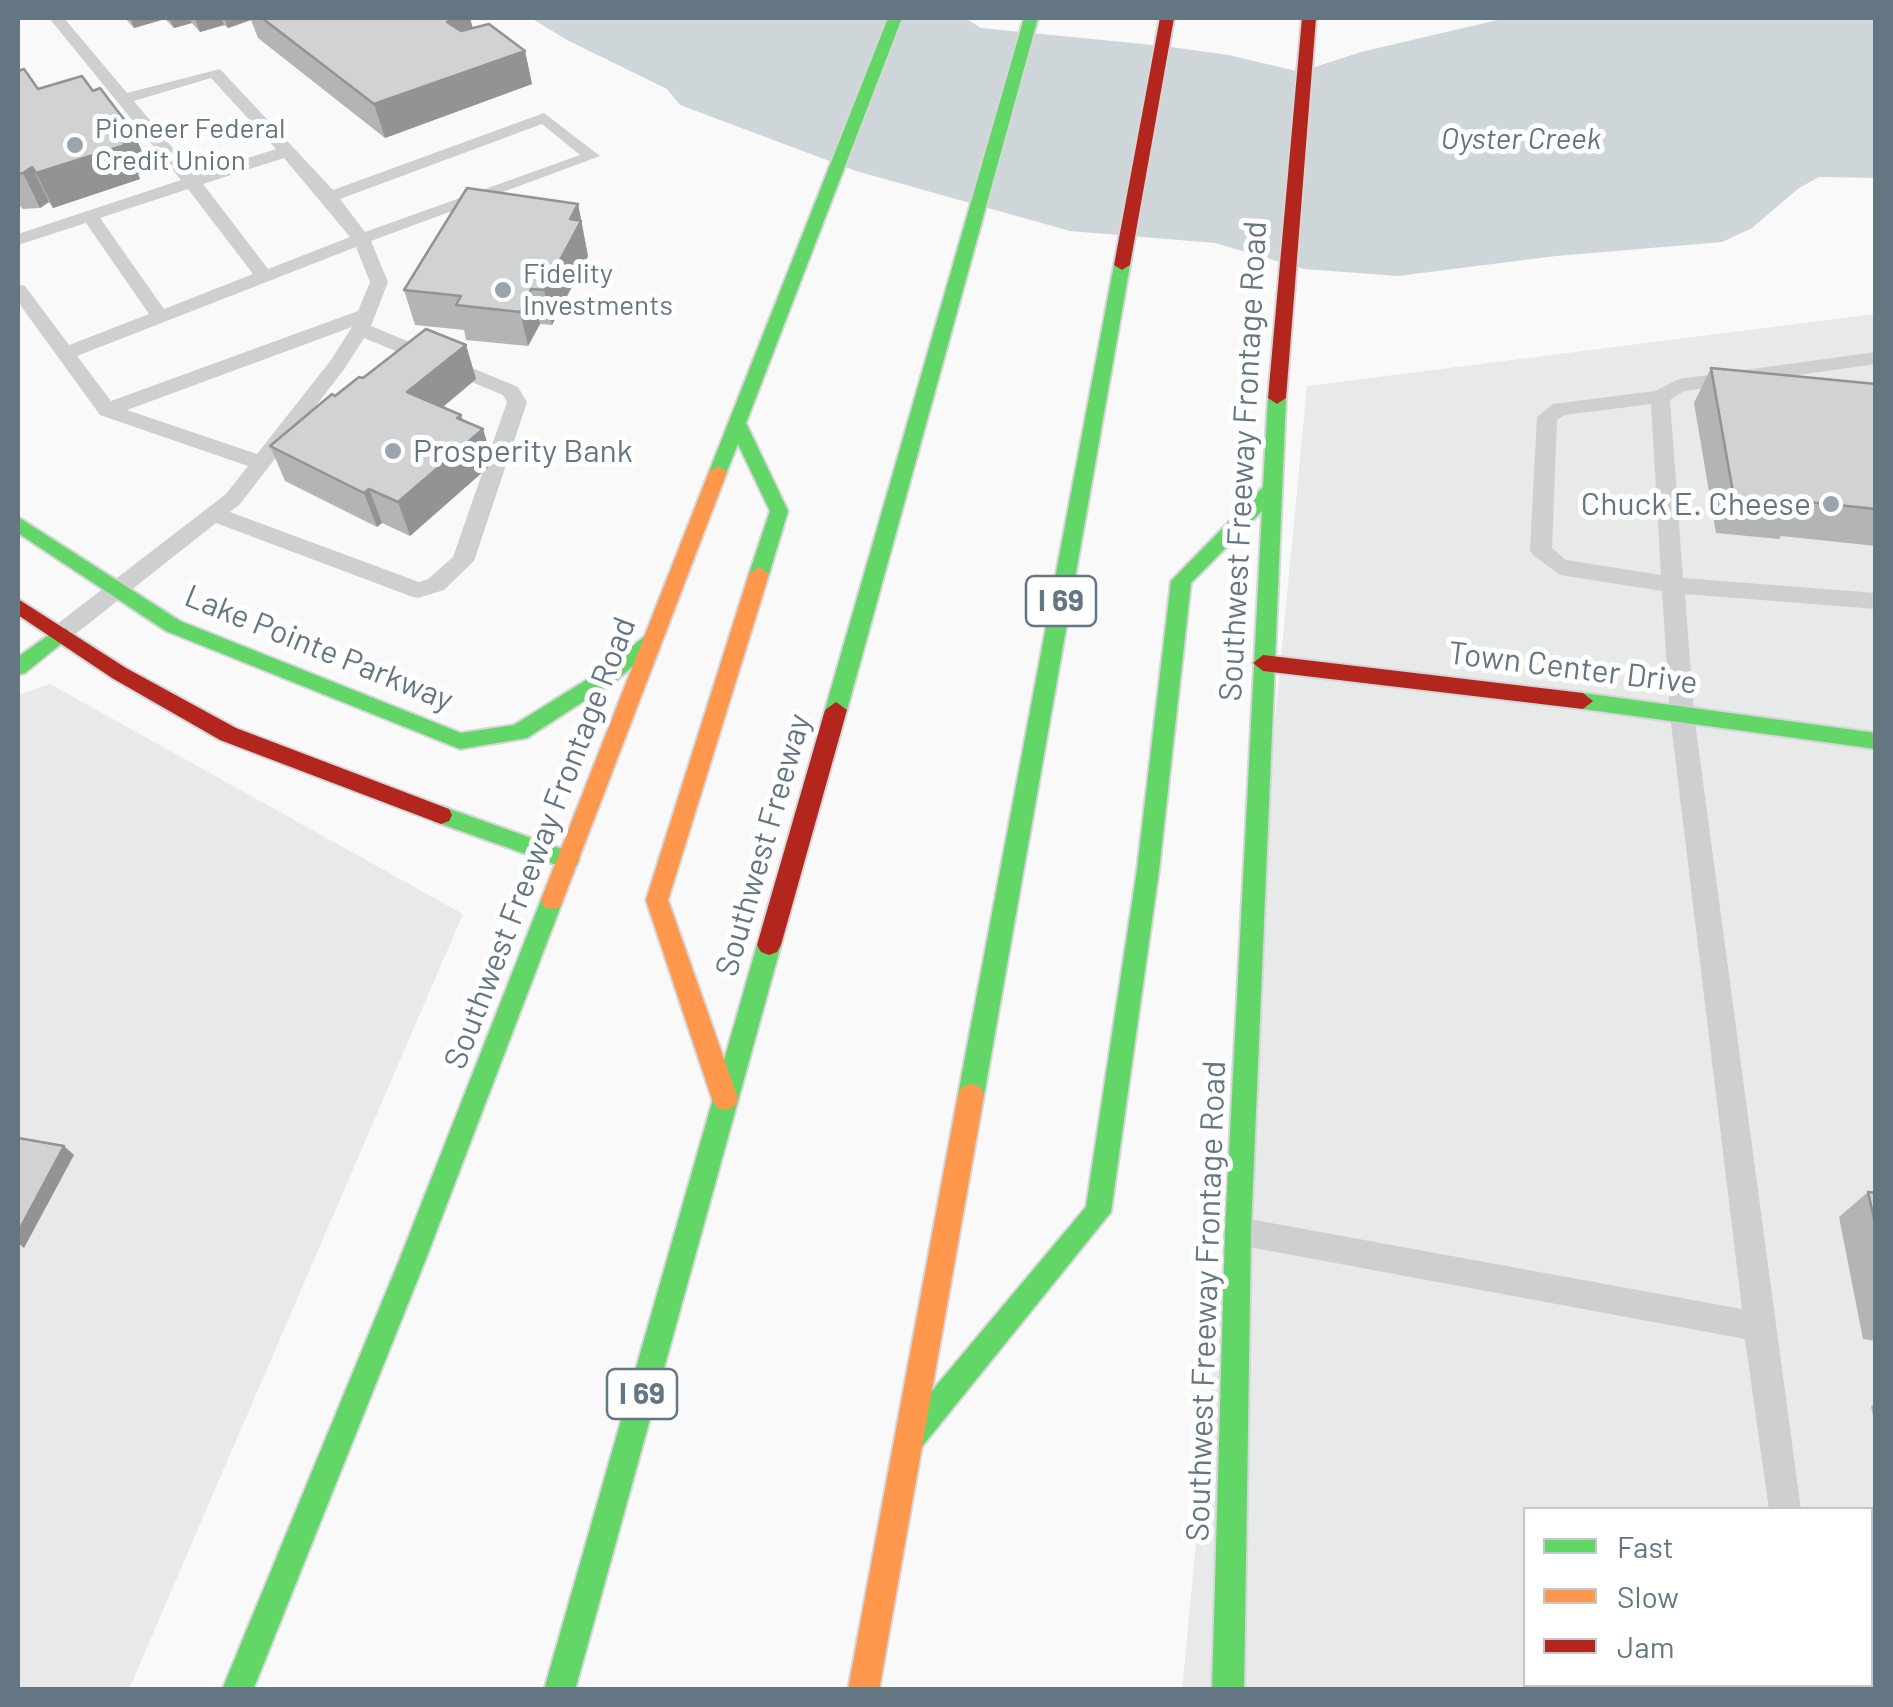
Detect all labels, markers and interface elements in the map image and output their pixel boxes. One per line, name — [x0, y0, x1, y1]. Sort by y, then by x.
place label: Pioneer Federal Credit Union — [95, 112, 285, 178]
water label: Oyster Creek — [1441, 121, 1601, 157]
marker: Pioneer Federal Credit Union — [64, 134, 86, 156]
street label: Southwest Freeway Frontage Road — [1211, 220, 1275, 702]
place label: Fidelity Investments — [523, 257, 673, 323]
marker: Fidelity Investments — [492, 279, 514, 301]
place label: Prosperity Bank — [413, 432, 633, 470]
marker: Prosperity Bank — [382, 440, 404, 462]
place label: Chuck E. Cheese — [1581, 485, 1811, 523]
marker: Chuck E. Cheese — [1820, 493, 1842, 515]
road number: I 69 — [1026, 576, 1096, 626]
street label: Lake Pointe Parkway — [179, 577, 459, 719]
street label: Southwest Freeway Frontage Road — [436, 612, 644, 1074]
street label: Town Center Drive — [1446, 634, 1700, 702]
street label: Southwest Freeway — [707, 709, 819, 981]
street label: Southwest Freeway Frontage Road — [1178, 1060, 1234, 1542]
road number: I 69 — [607, 1369, 677, 1419]
legend — [1523, 1507, 1873, 1687]
text: Fast — [1617, 1528, 1674, 1564]
text: Slow — [1617, 1578, 1679, 1614]
text: Jam — [1617, 1628, 1674, 1664]

